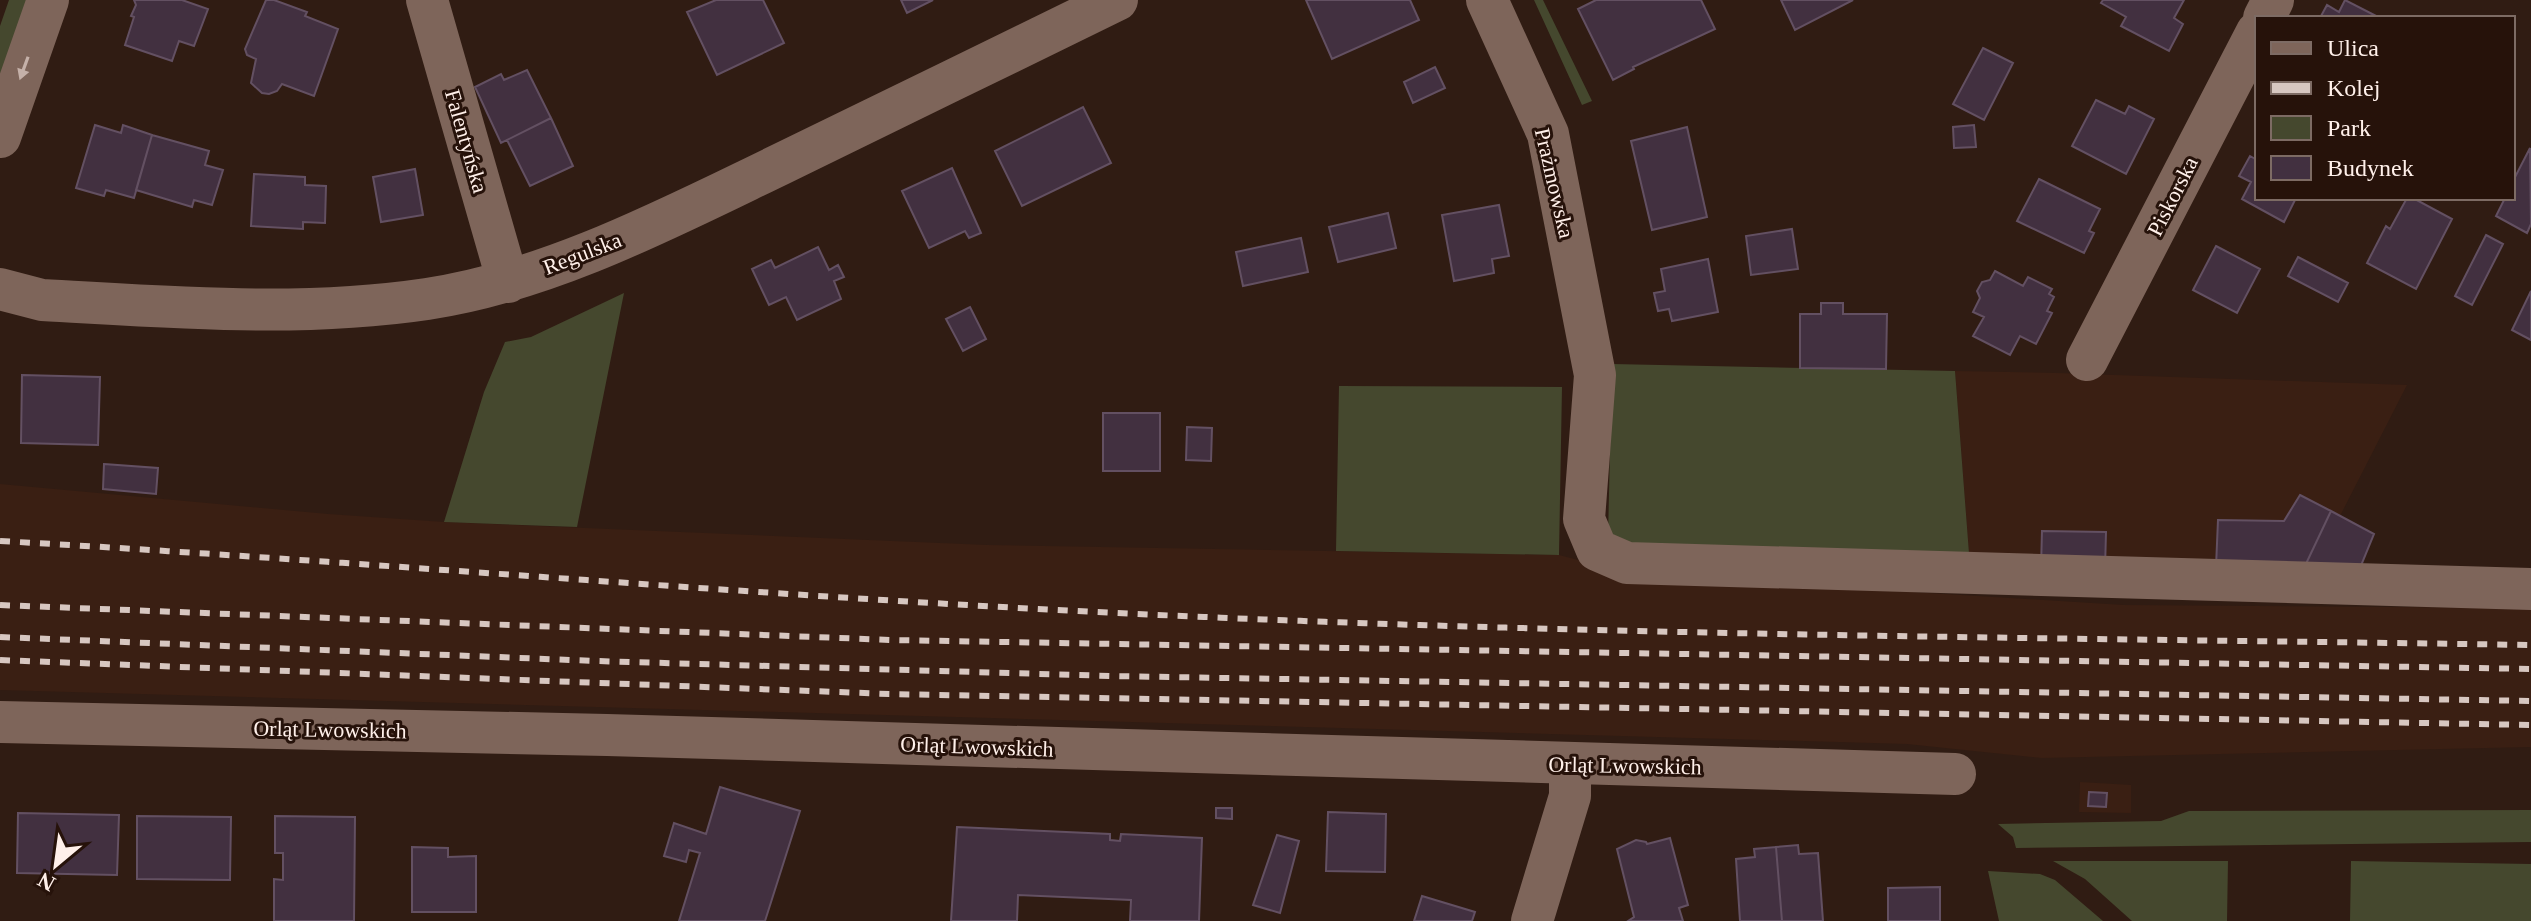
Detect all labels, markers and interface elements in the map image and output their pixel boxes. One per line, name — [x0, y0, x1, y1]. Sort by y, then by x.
legend — [2255, 16, 2515, 200]
text: Ulica — [2327, 35, 2379, 61]
one-way arrow — [18, 57, 30, 81]
text: Kolej — [2327, 75, 2380, 101]
street label: Falentyńska — [440, 87, 493, 196]
text: Park — [2327, 115, 2371, 141]
street label: Prażmowska — [1530, 126, 1579, 241]
street label: Piskorska — [2142, 152, 2203, 240]
text: Budynek — [2327, 155, 2414, 181]
street label: Regulska — [539, 227, 625, 280]
street label: Orląt Lwowskich — [253, 716, 407, 743]
street label: Orląt Lwowskich — [900, 731, 1054, 762]
street label: Orląt Lwowskich — [1548, 752, 1702, 779]
north arrow — [16, 825, 96, 905]
text: N — [33, 867, 60, 897]

